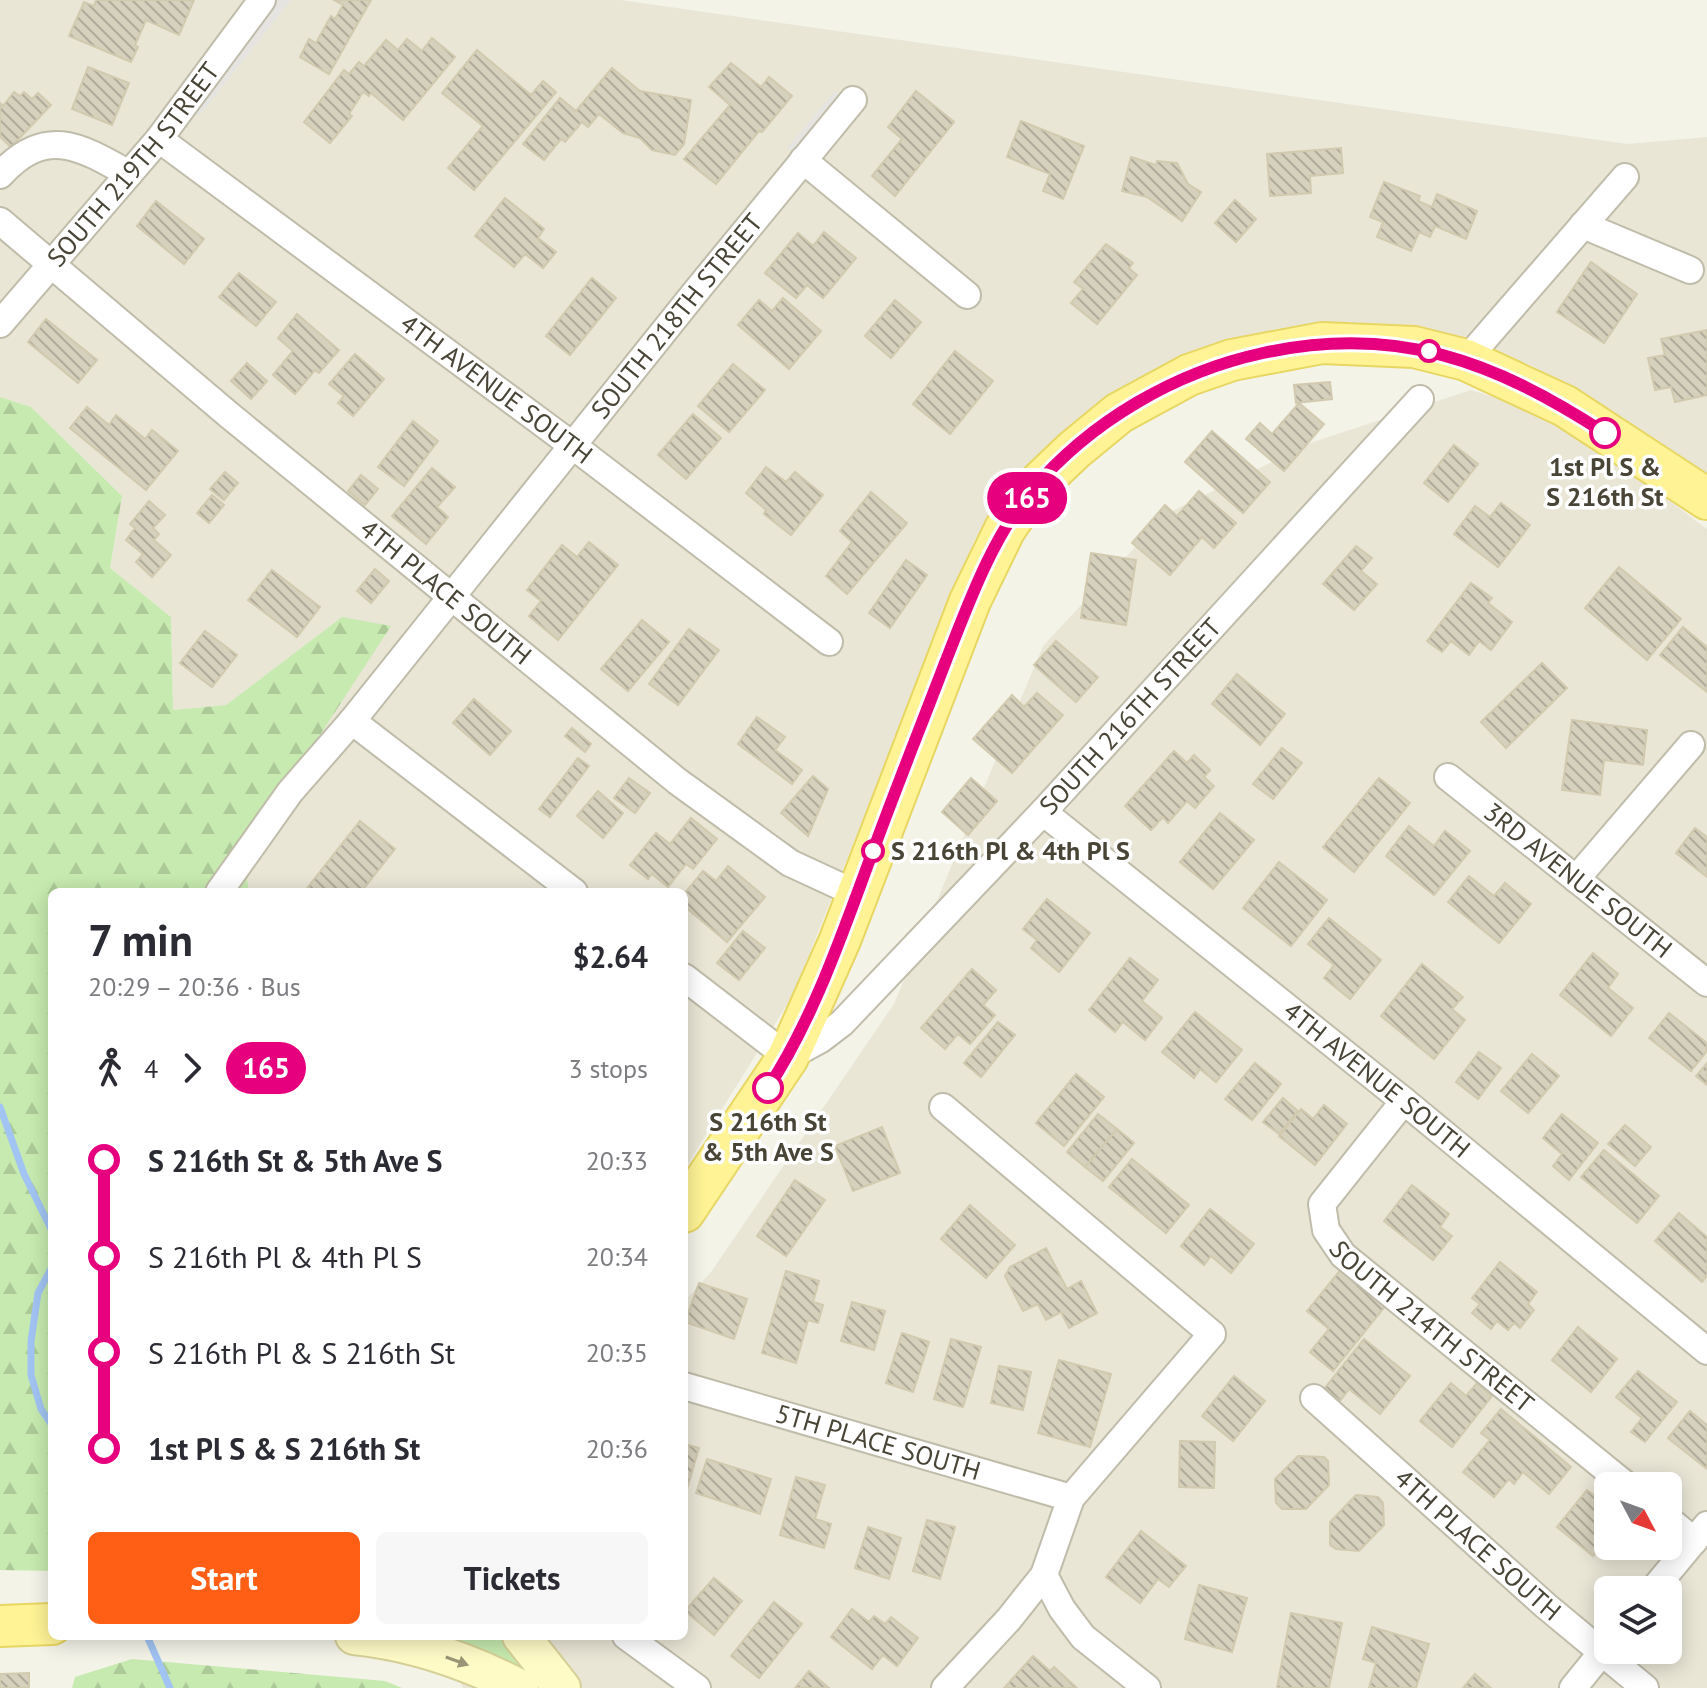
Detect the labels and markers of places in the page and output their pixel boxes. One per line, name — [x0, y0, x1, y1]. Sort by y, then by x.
unlabelled marker — [1418, 340, 1440, 362]
marker: 1st Pl S & S 216th St — [1590, 418, 1620, 448]
place label: 1st Pl S & S 216th St — [1546, 450, 1664, 513]
place label: S 216th Pl & 4th Pl S — [891, 834, 1130, 867]
marker: S 216th Pl & 4th Pl S — [862, 840, 884, 862]
marker: S 216th St & 5th Ave S — [753, 1073, 783, 1103]
place label: S 216th St & 5th Ave S — [702, 1105, 834, 1168]

